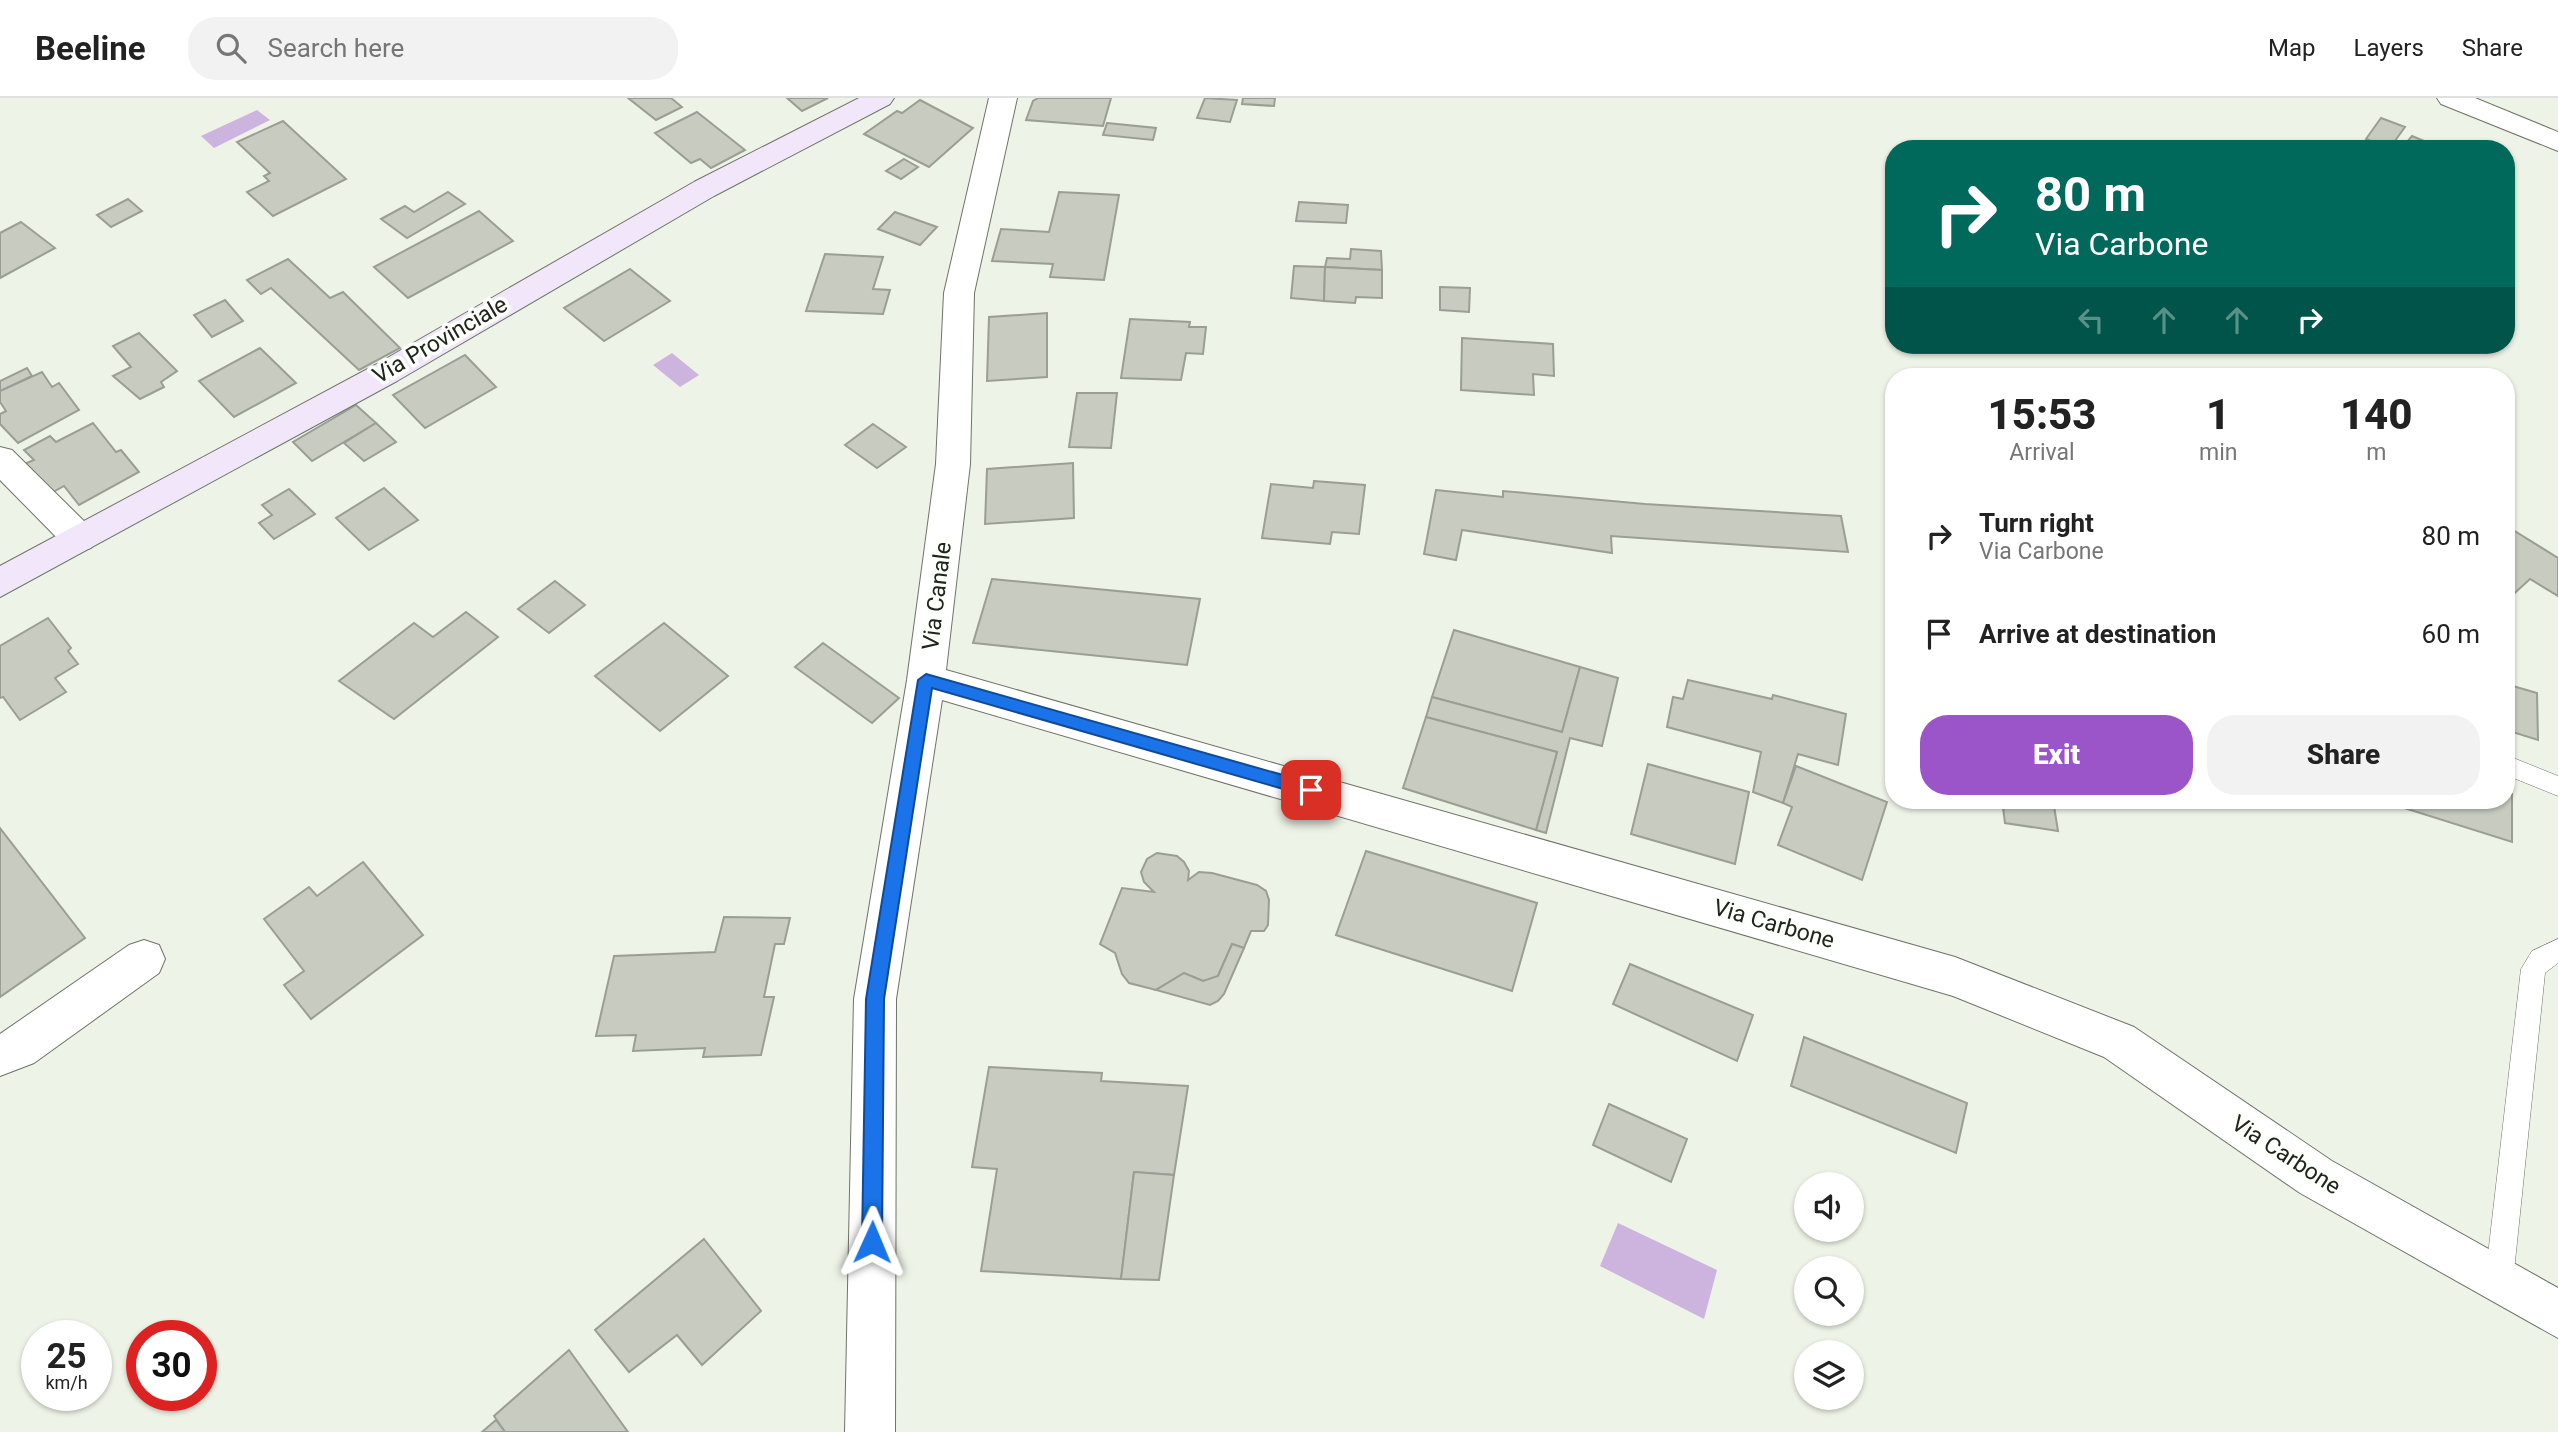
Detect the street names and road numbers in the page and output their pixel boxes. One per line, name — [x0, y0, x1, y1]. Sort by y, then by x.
street label: Via Provinciale — [368, 291, 512, 389]
street label: Via Canale — [917, 540, 957, 652]
street label: Via Carbone — [1710, 894, 1838, 954]
street label: Via Carbone — [2226, 1110, 2346, 1200]

